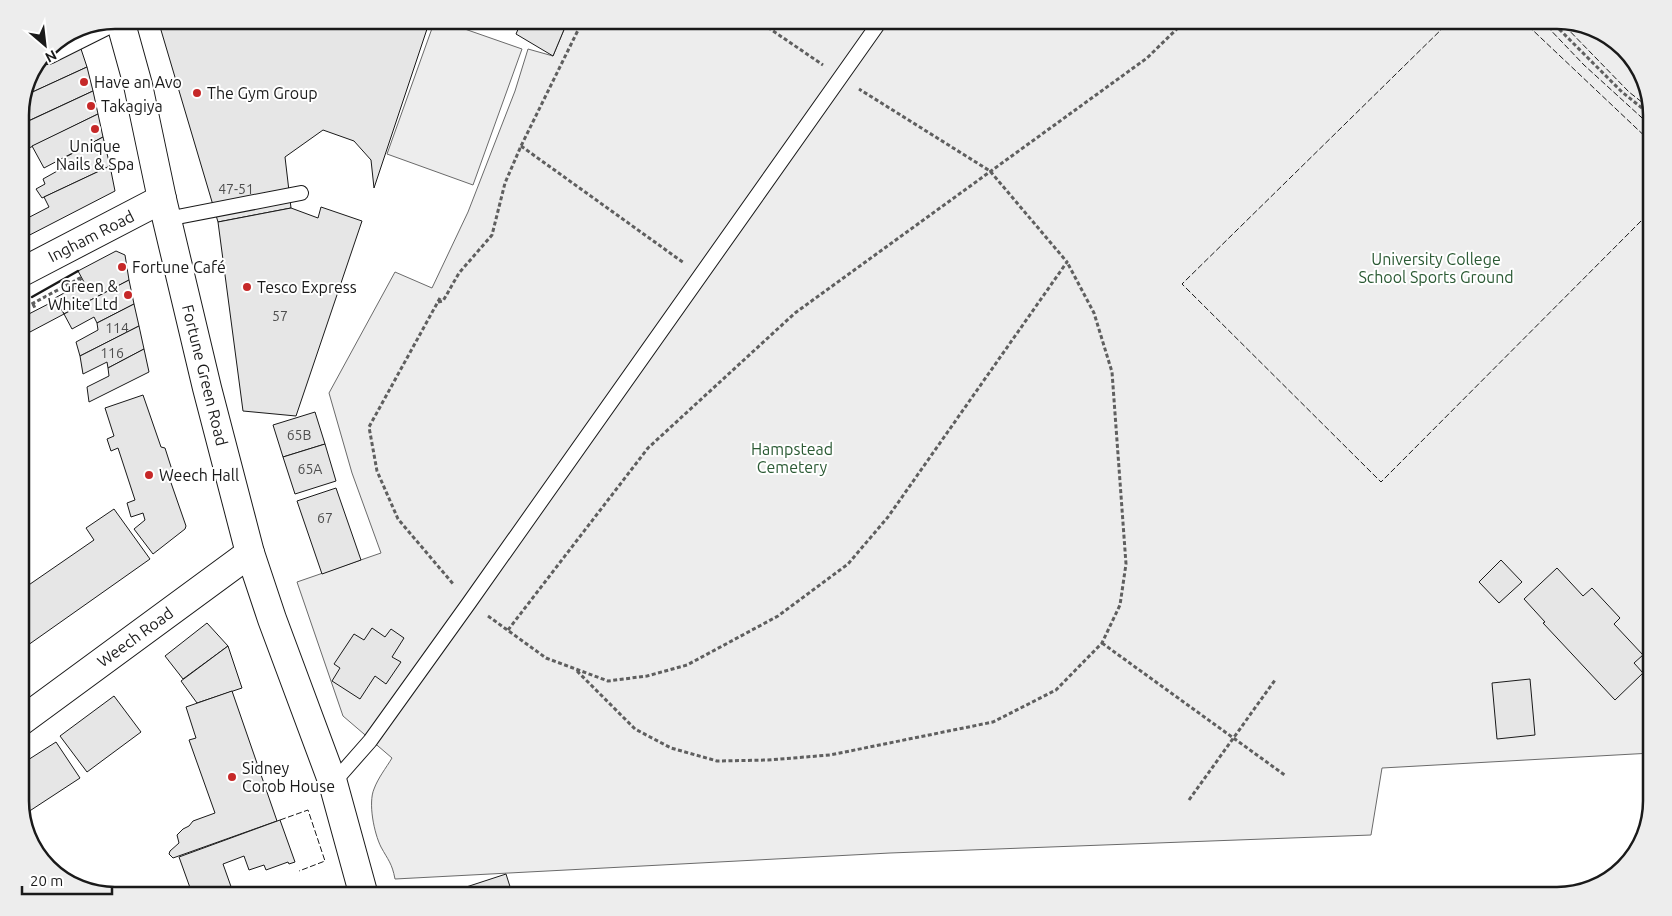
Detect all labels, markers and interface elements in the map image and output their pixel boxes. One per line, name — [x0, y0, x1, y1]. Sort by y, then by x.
north arrow — [20, 20, 70, 70]
text: N — [43, 47, 59, 66]
place label: Have an Avo — [94, 73, 182, 91]
marker: Have an Avo — [78, 76, 90, 88]
place label: The Gym Group — [207, 84, 318, 102]
marker: The Gym Group — [191, 87, 203, 99]
place label: Takagiya — [101, 97, 163, 115]
marker: Takagiya — [85, 100, 97, 112]
marker: Unique Nails & Spa — [89, 123, 101, 135]
place label: Unique Nails & Spa — [56, 137, 134, 173]
house number: 47-51 — [218, 181, 254, 197]
street label: Ingham Road — [45, 207, 137, 265]
park label: University College School Sports Ground — [1358, 250, 1514, 286]
place label: Fortune Café — [132, 258, 226, 276]
marker: Fortune Café — [116, 261, 128, 273]
place label: Green & White Ltd — [48, 277, 119, 313]
place label: Tesco Express — [257, 278, 357, 296]
marker: Tesco Express — [241, 281, 253, 293]
marker: Green & White Ltd — [122, 289, 134, 301]
street label: Fortune Green Road — [179, 303, 231, 447]
house number: 57 — [272, 308, 288, 324]
house number: 114 — [105, 320, 129, 336]
house number: 116 — [100, 345, 124, 361]
house number: 65B — [287, 427, 311, 443]
park label: Hampstead Cemetery — [751, 440, 833, 476]
house number: 65A — [298, 461, 322, 477]
place label: Weech Hall — [159, 466, 239, 484]
marker: Weech Hall — [143, 469, 155, 481]
house number: 67 — [317, 510, 333, 526]
street label: Weech Road — [94, 603, 176, 671]
place label: Sidney Corob House — [242, 759, 335, 795]
marker: Sidney Corob House — [226, 771, 238, 783]
scale bar — [22, 864, 112, 896]
text: 20 m — [30, 872, 63, 889]

